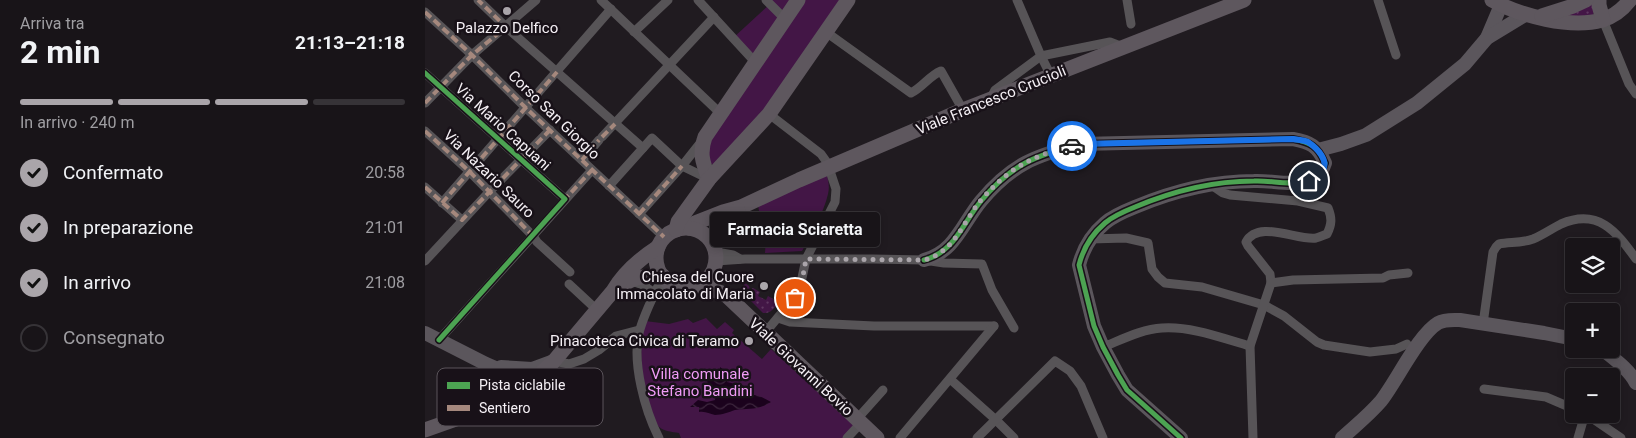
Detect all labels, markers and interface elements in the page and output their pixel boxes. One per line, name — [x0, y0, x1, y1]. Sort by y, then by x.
marker: Palazzo Delfico — [501, 5, 513, 17]
text: Arriva tra — [20, 14, 85, 33]
place label: Palazzo Delfico — [456, 19, 558, 37]
text: 21:13–21:18 — [295, 31, 405, 54]
text: 2 min — [20, 33, 100, 71]
street label: Viale Francesco Crucioli — [913, 62, 1069, 138]
street label: Corso San Giorgio — [504, 67, 604, 163]
street label: Via Mario Capuani — [452, 79, 554, 175]
text: In arrivo · 240 m — [20, 113, 134, 132]
courier — [1047, 121, 1097, 171]
street label: Via Nazario Sauro — [440, 126, 538, 222]
icon: car — [1058, 132, 1086, 160]
icon: check — [20, 159, 48, 187]
pin — [1288, 160, 1330, 202]
text: Confermato — [63, 161, 163, 184]
text: 20:58 — [365, 163, 405, 182]
icon: home — [1295, 167, 1323, 195]
callout: Farmacia Sciaretta — [710, 213, 880, 248]
icon: check — [20, 214, 48, 242]
text: In preparazione — [63, 216, 193, 239]
text: 21:01 — [365, 218, 405, 237]
text: Farmacia Sciaretta — [727, 220, 863, 239]
map controls — [1565, 238, 1620, 423]
button: layers — [1565, 238, 1620, 293]
place label: Chiesa del Cuore Immacolato di Maria — [616, 268, 754, 303]
icon: check — [20, 269, 48, 297]
text: In arrivo — [63, 271, 131, 294]
text: 21:08 — [365, 273, 405, 292]
pin — [774, 277, 816, 319]
marker: Chiesa del Cuore Immacolato di Maria — [758, 280, 770, 292]
icon: bag — [781, 284, 809, 312]
button: + — [1565, 303, 1620, 358]
street label: Viale Giovanni Bovio — [745, 314, 857, 420]
text: Consegnato — [63, 326, 165, 349]
place label: Pinacoteca Civica di Teramo — [550, 332, 739, 350]
marker: Pinacoteca Civica di Teramo — [743, 335, 755, 347]
park label: Villa comunale Stefano Bandini — [647, 365, 753, 400]
legend — [437, 368, 603, 426]
button: − — [1565, 368, 1620, 423]
text: Pista ciclabile — [479, 377, 565, 393]
text: Sentiero — [479, 400, 530, 416]

